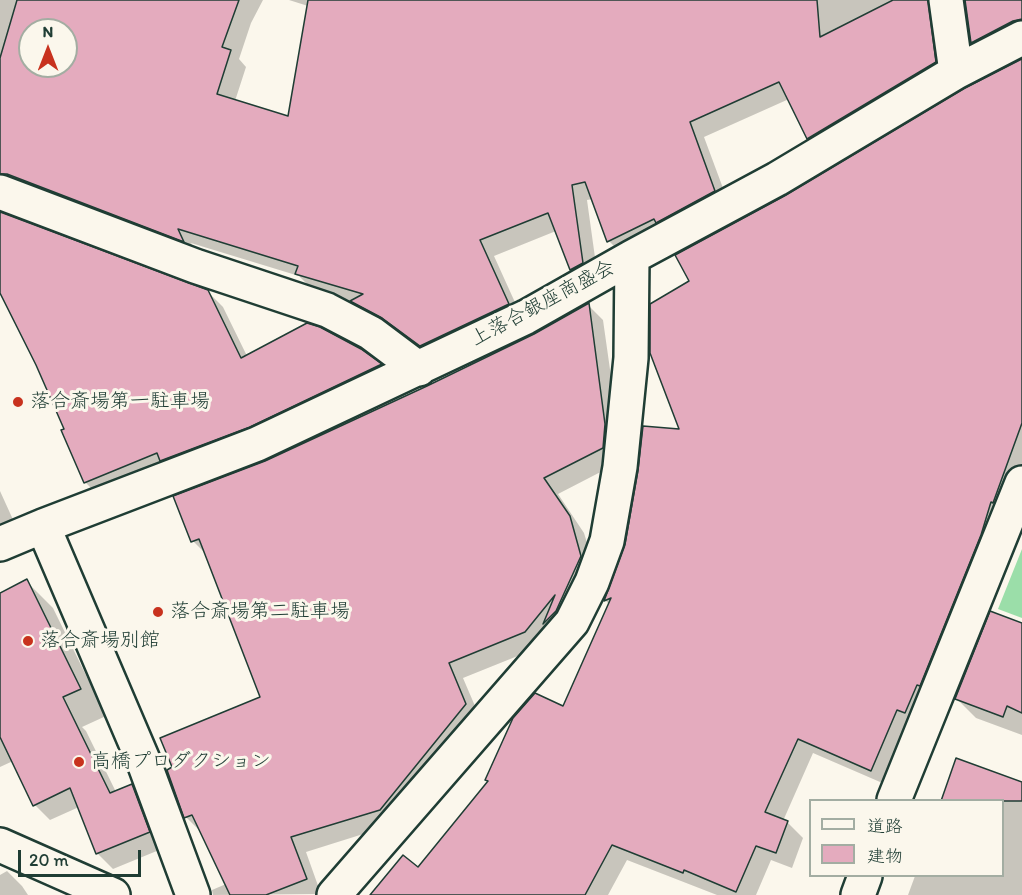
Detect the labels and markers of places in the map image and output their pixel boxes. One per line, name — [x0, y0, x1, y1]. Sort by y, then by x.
place label: 落合斎場第一駐車場 — [30, 390, 210, 414]
marker: 落合斎場第一駐車場 — [11, 395, 25, 409]
place label: 落合斎場第二駐車場 — [170, 600, 350, 624]
marker: 落合斎場第二駐車場 — [151, 605, 165, 619]
place label: 落合斎場別館 — [40, 629, 160, 653]
marker: 落合斎場別館 — [21, 634, 35, 648]
place label: 高橋プロダクション — [91, 750, 271, 774]
marker: 高橋プロダクション — [72, 755, 86, 769]

